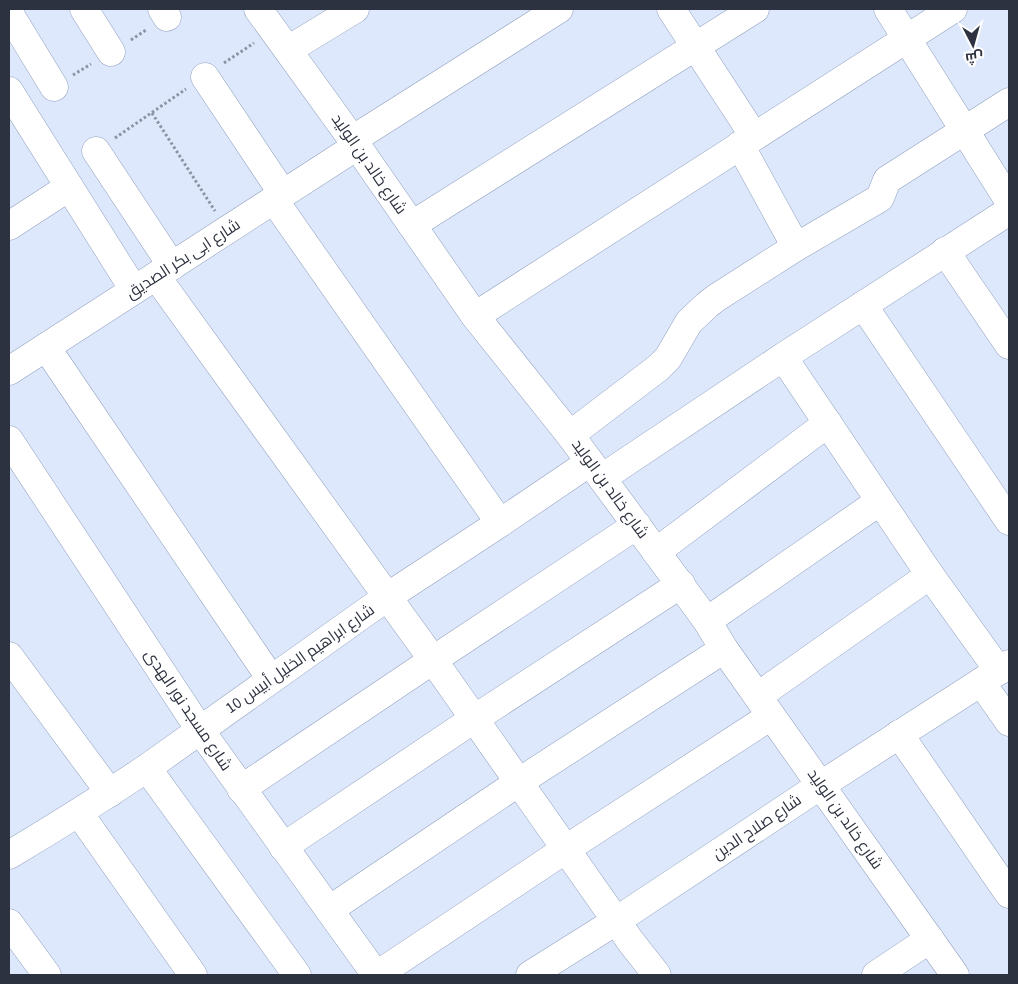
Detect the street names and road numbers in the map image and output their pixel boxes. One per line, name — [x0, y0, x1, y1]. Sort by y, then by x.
street label: شارع خالد بن الوليد — [326, 109, 412, 219]
street label: شارع ابى بكر الصديق — [121, 214, 245, 304]
street label: شارع خالد بن الوليد — [566, 435, 654, 543]
street label: شارع ابراهيم الخليل أبيس 10 — [221, 599, 379, 719]
street label: شارع مسجد نور الهدى — [139, 645, 237, 775]
street label: شارع خالد بن الوليد — [802, 764, 888, 874]
street label: شارع صلاح الدين — [708, 789, 806, 865]

